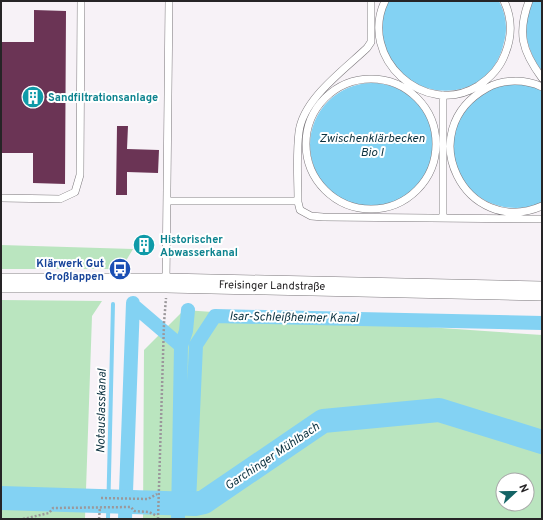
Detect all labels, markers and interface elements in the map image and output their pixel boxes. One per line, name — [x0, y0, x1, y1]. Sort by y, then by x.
building icon: Sandfiltrationsanlage — [20, 84, 46, 110]
place label: Sandfiltrationsanlage — [48, 91, 158, 105]
water label: Zwischenklärbecken Bio I — [319, 131, 425, 161]
building icon: Historischer Abwasserkanal — [131, 232, 157, 258]
place label: Historischer Abwasserkanal — [160, 233, 238, 260]
bus stop icon: Klärwerk Gut Großlappen — [107, 256, 133, 282]
place label: Klärwerk Gut Großlappen — [36, 257, 104, 284]
street label: Freisinger Landstraße — [219, 278, 325, 294]
water label: Isar-Schleißheimer Kanal — [229, 309, 360, 327]
water label: Notauslasskanal — [93, 368, 111, 453]
water label: Garchinger Mühlbach — [222, 419, 323, 494]
north arrow — [495, 472, 535, 512]
text: N — [515, 482, 531, 495]

